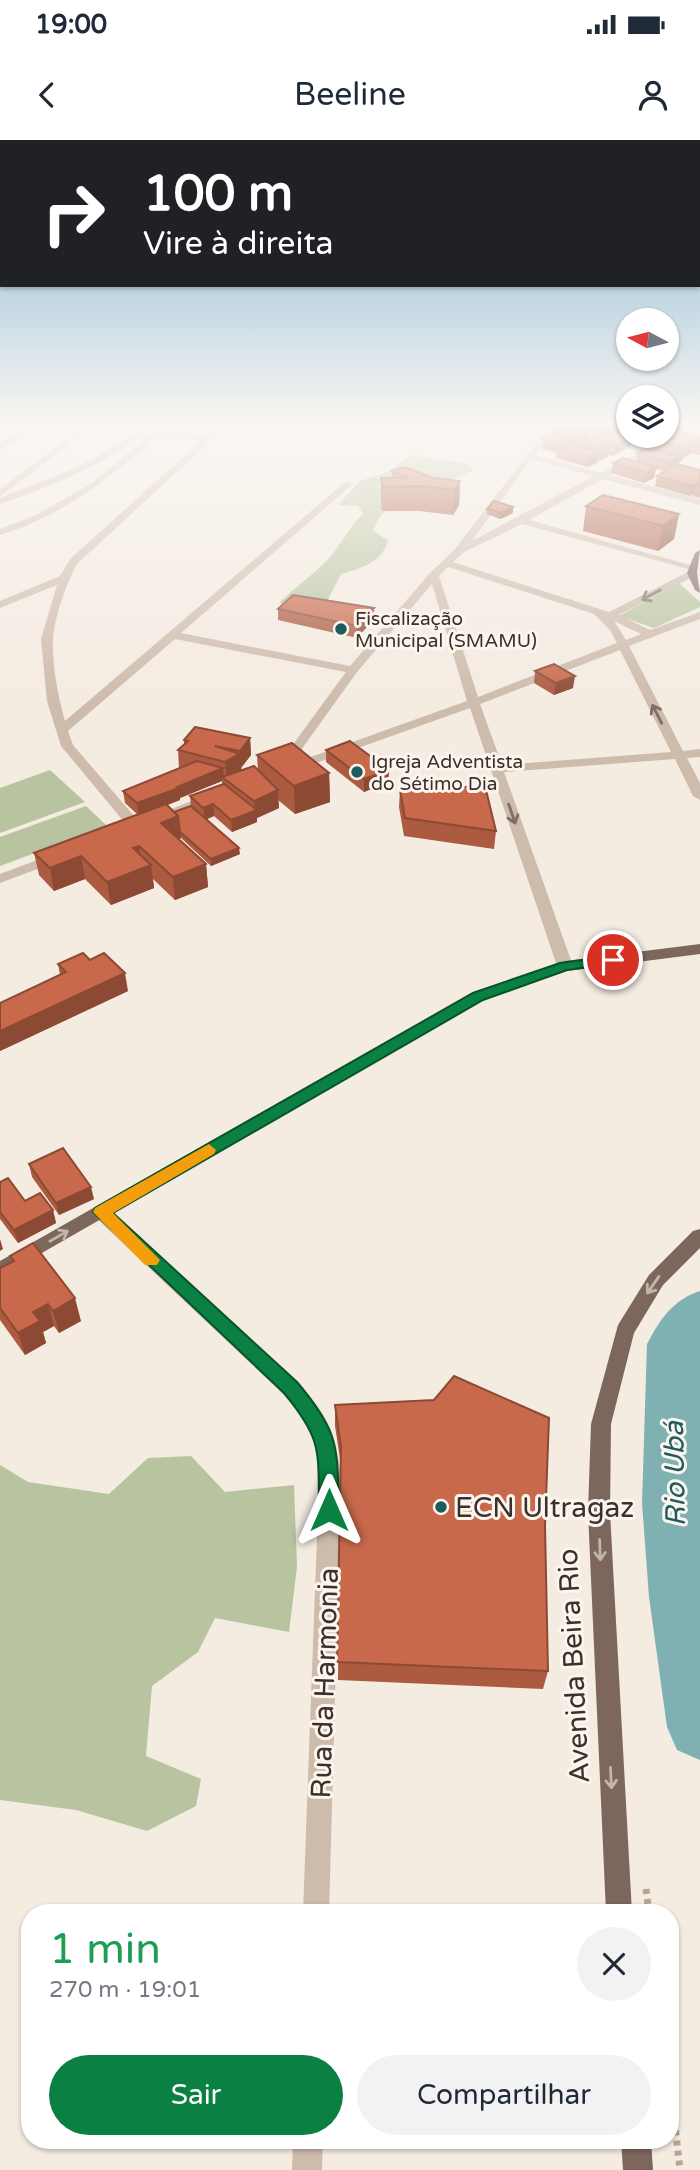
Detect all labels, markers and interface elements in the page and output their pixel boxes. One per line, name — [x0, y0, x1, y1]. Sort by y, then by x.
text: 19:00 — [35, 9, 107, 40]
icon: back — [28, 76, 66, 114]
text: Beeline — [294, 76, 406, 114]
icon: person — [634, 76, 672, 114]
text: 100 m — [143, 165, 293, 224]
icon: right — [28, 168, 119, 259]
text: Vire à direita — [143, 225, 334, 263]
north arrow — [616, 308, 679, 371]
map controls — [616, 308, 679, 448]
button: layers — [616, 385, 679, 448]
one-way arrow — [641, 588, 662, 602]
place label: Fiscalização Municipal (SMAMU) — [355, 608, 537, 652]
marker: Fiscalização Municipal (SMAMU) — [333, 621, 349, 637]
one-way arrow — [649, 704, 663, 725]
place label: Igreja Adventista do Sétimo Dia — [371, 751, 523, 795]
marker: Igreja Adventista do Sétimo Dia — [349, 764, 365, 780]
one-way arrow — [507, 802, 519, 824]
pin — [583, 930, 643, 990]
icon: arrive — [594, 941, 632, 979]
one-way arrow — [49, 1229, 69, 1243]
one-way arrow — [646, 1275, 661, 1294]
water label: Rio Ubá — [657, 1420, 693, 1527]
position arrow — [292, 1473, 366, 1547]
place label: ECN Ultragaz — [455, 1491, 634, 1525]
marker: ECN Ultragaz — [433, 1499, 449, 1515]
one-way arrow — [594, 1539, 607, 1562]
street label: Avenida Beira Rio — [551, 1548, 597, 1784]
street label: Rua da Harmonia — [304, 1567, 346, 1799]
one-way arrow — [605, 1766, 618, 1789]
text: 1 min — [49, 1924, 161, 1975]
button: close — [577, 1927, 651, 2001]
text: 270 m · 19:01 — [49, 1976, 201, 2004]
button: Sair — [49, 2055, 343, 2135]
button: Compartilhar — [357, 2055, 651, 2135]

